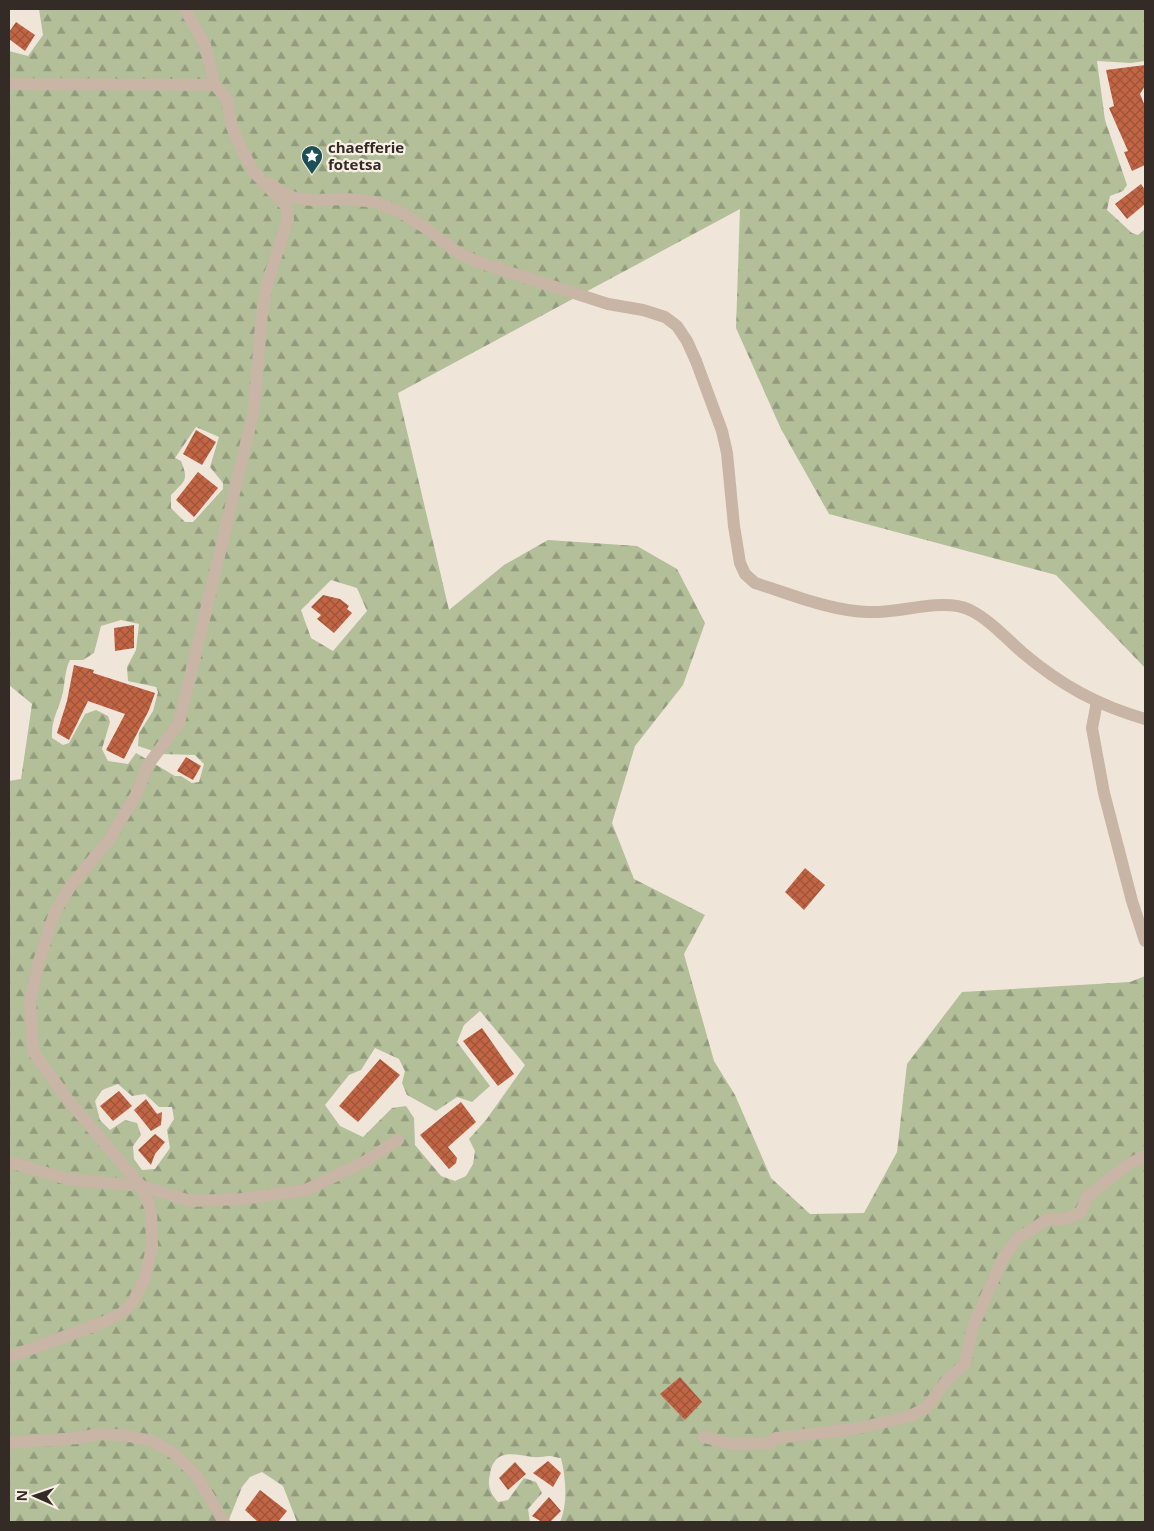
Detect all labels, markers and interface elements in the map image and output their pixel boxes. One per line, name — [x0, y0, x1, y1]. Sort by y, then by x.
place label: chaefferie fotetsa — [328, 137, 404, 174]
place icon: chaefferie fotetsa — [300, 144, 324, 175]
north arrow — [10, 1471, 60, 1521]
text: N — [12, 1490, 31, 1502]

